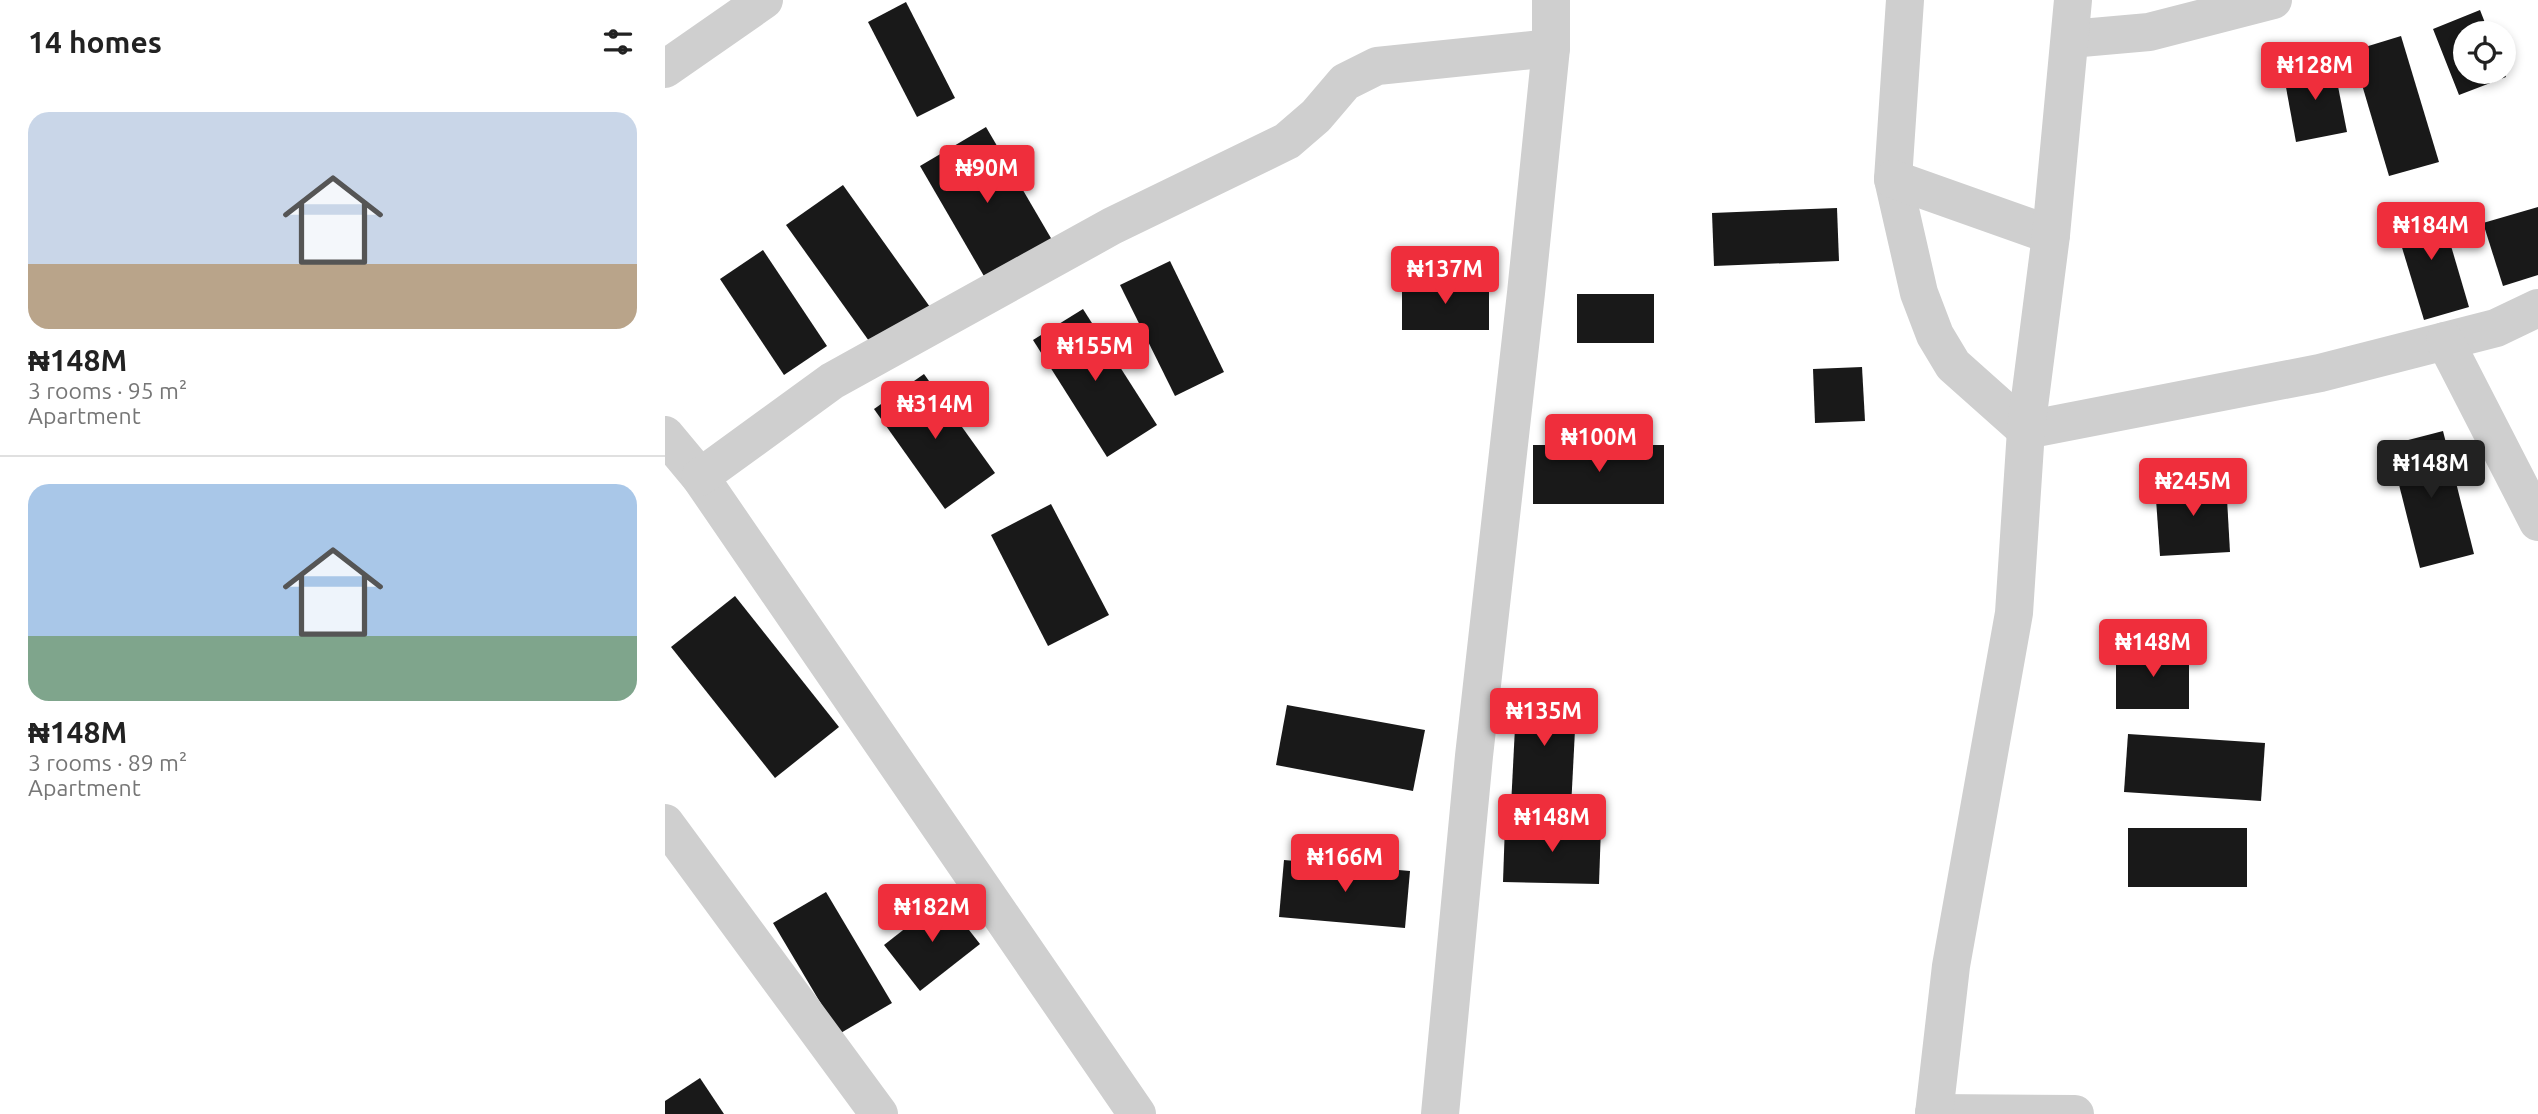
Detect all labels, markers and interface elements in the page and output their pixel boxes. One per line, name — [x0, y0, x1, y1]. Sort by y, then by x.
map controls — [2453, 21, 2516, 84]
button: locate — [2453, 21, 2516, 84]
icon: filters — [599, 23, 637, 61]
text: 14 homes — [28, 25, 162, 59]
pin: ₦128M — [2266, 42, 2364, 102]
text: ₦128M — [2277, 52, 2353, 77]
pin: ₦90M — [946, 146, 1028, 205]
text: ₦90M — [955, 155, 1019, 180]
icon: home — [270, 157, 396, 283]
pin: ₦184M — [2382, 202, 2480, 262]
text: ₦184M — [2393, 212, 2469, 237]
pin: ₦137M — [1396, 246, 1494, 306]
text: ₦137M — [1407, 256, 1483, 281]
pin: ₦155M — [1046, 324, 1144, 383]
text: ₦155M — [1057, 333, 1133, 358]
text: ₦148M — [28, 343, 127, 377]
text: 3 rooms · 95 m² — [28, 378, 187, 403]
pin: ₦314M — [886, 382, 984, 441]
text: ₦314M — [897, 391, 973, 416]
text: Apartment — [28, 403, 141, 428]
pin: ₦100M — [1550, 414, 1648, 474]
text: ₦100M — [1561, 424, 1637, 449]
pin: ₦148M — [2382, 440, 2480, 500]
text: ₦148M — [2393, 450, 2469, 475]
pin: ₦245M — [2144, 458, 2242, 518]
text: ₦245M — [2155, 468, 2231, 493]
icon: home — [270, 529, 396, 655]
pin: ₦148M — [2104, 620, 2202, 679]
text: ₦148M — [2115, 629, 2191, 654]
pin: ₦135M — [1495, 688, 1593, 748]
text: ₦135M — [1506, 698, 1582, 723]
text: ₦148M — [28, 715, 127, 749]
text: 3 rooms · 89 m² — [28, 750, 187, 775]
text: Apartment — [28, 775, 141, 800]
pin: ₦148M — [1503, 794, 1601, 854]
text: ₦148M — [1514, 804, 1590, 829]
pin: ₦166M — [1296, 834, 1394, 894]
text: ₦166M — [1307, 844, 1383, 869]
pin: ₦182M — [883, 884, 981, 944]
text: ₦182M — [894, 894, 970, 919]

